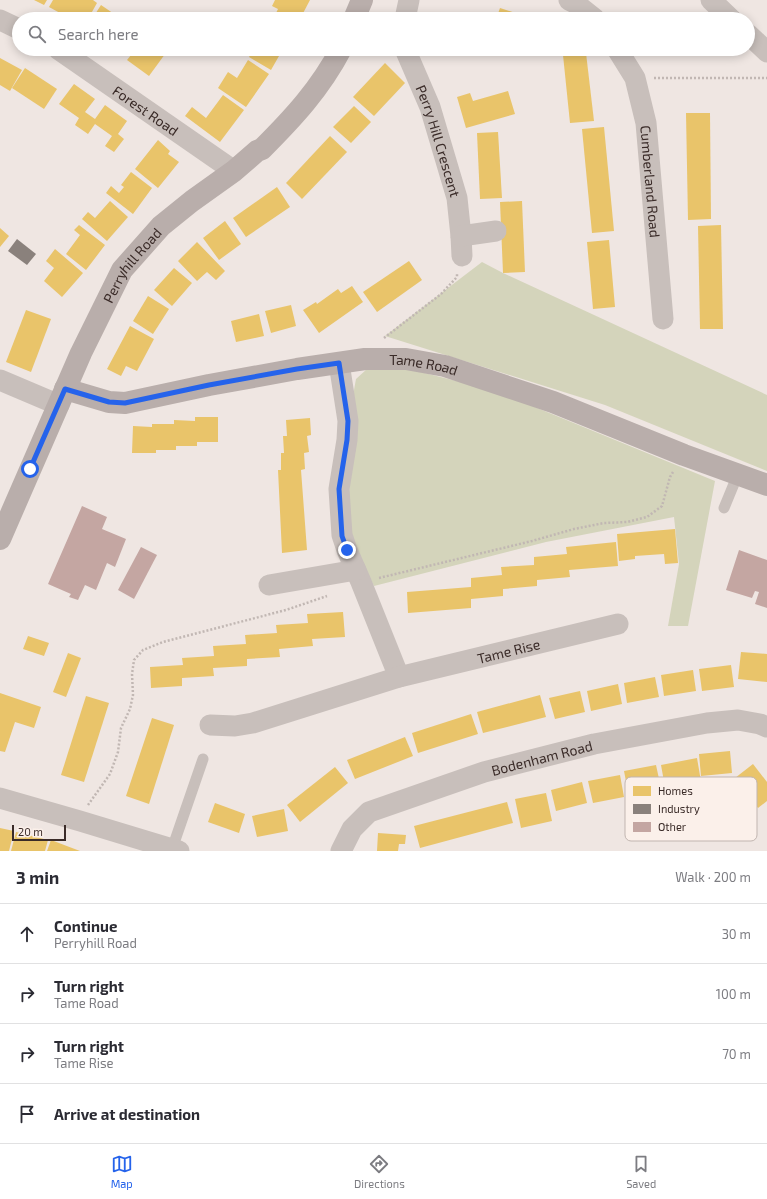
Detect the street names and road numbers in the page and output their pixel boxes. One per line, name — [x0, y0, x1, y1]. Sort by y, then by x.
street label: Forest Road — [110, 81, 182, 139]
street label: Perry Hill Crescent — [413, 82, 465, 199]
street label: Cumberland Road — [638, 124, 664, 238]
street label: Perryhill Road — [99, 224, 164, 305]
street label: Tame Road — [389, 350, 460, 378]
street label: Tame Rise — [475, 635, 542, 666]
street label: Bodenham Road — [489, 736, 594, 778]

